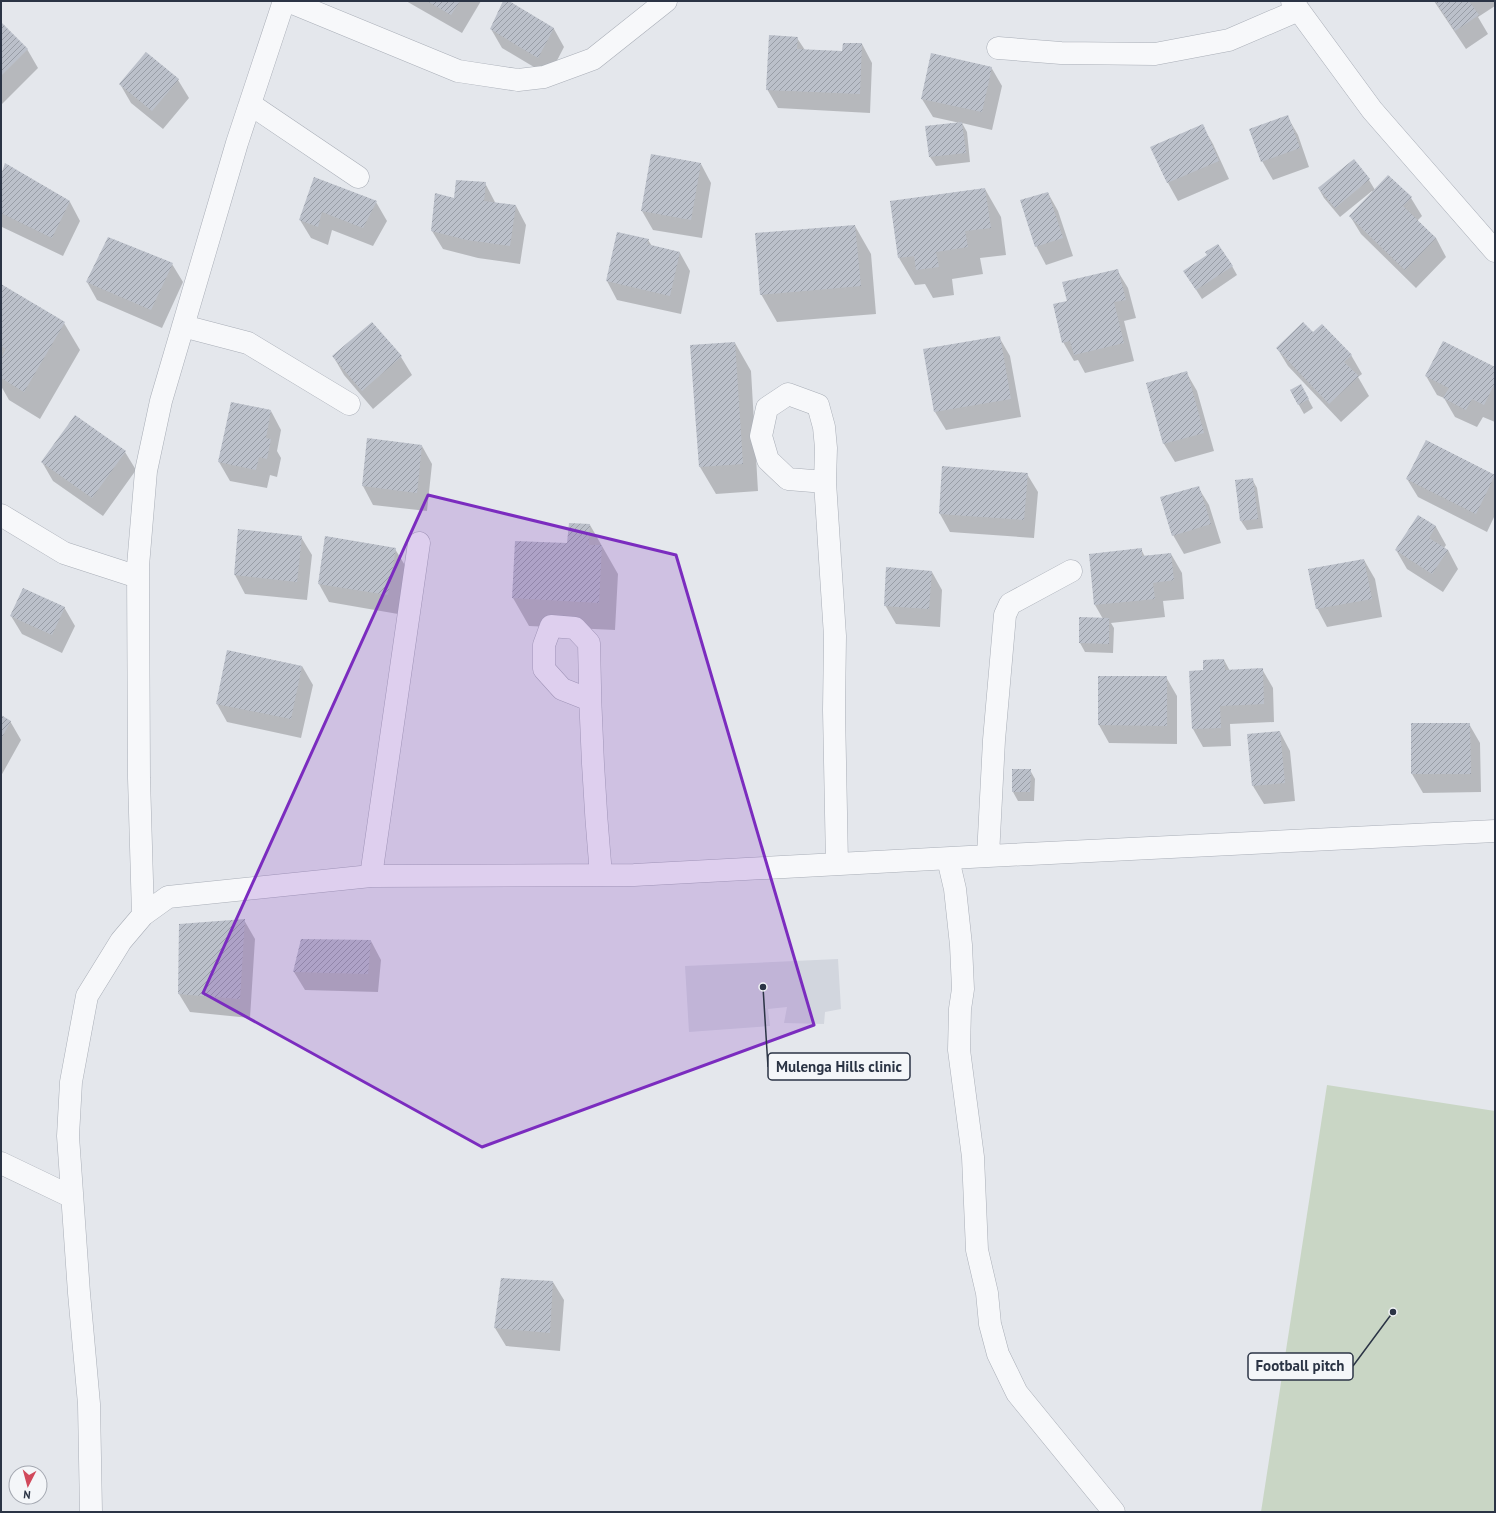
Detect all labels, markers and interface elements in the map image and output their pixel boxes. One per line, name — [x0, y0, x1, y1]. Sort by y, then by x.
callout: Mulenga Hills clinic — [768, 1053, 910, 1080]
text: Mulenga Hills clinic — [776, 1057, 902, 1076]
callout: Football pitch — [1248, 1353, 1353, 1380]
text: Football pitch — [1255, 1356, 1345, 1375]
north arrow — [8, 1465, 48, 1505]
text: N — [23, 1488, 31, 1502]

